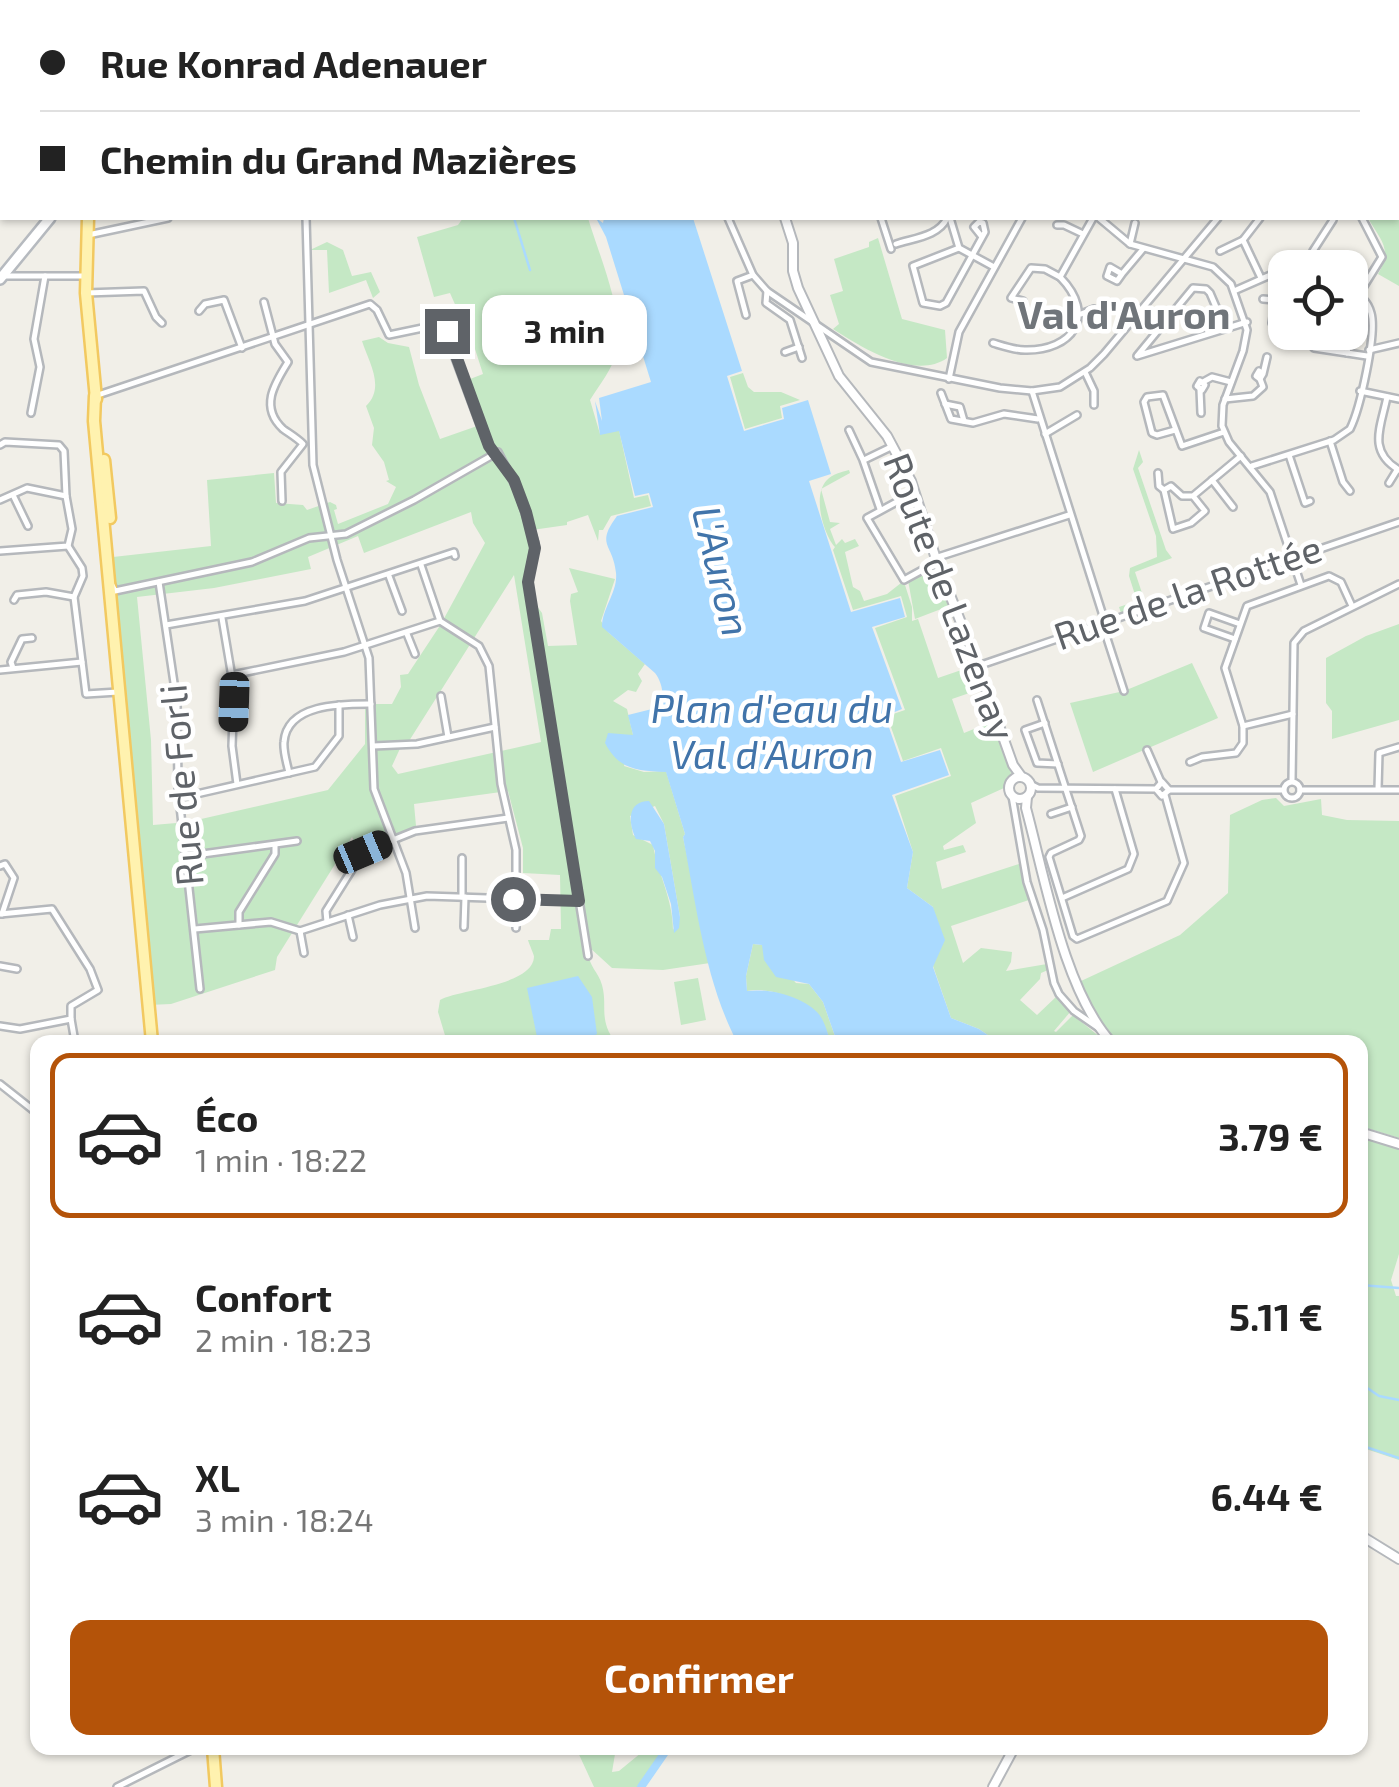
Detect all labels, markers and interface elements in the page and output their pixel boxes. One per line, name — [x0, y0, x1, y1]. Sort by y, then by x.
text: Rue Konrad Adenauer — [100, 40, 487, 86]
text: Chemin du Grand Mazières — [100, 136, 577, 182]
map controls — [1268, 250, 1368, 350]
button: locate — [1268, 250, 1368, 350]
district label: Val d'Auron — [1017, 289, 1231, 337]
callout: 3 min — [482, 296, 647, 366]
route end — [425, 309, 470, 354]
text: 3 min — [524, 311, 605, 349]
street label: Route de Lazenay — [875, 446, 1027, 746]
water label: L'Auron — [684, 501, 762, 641]
street label: Rue de la Rottée — [1048, 524, 1327, 658]
car — [218, 671, 250, 733]
street label: Rue de Forli — [148, 683, 212, 888]
water label: Plan d'eau du Val d'Auron — [651, 683, 893, 777]
car — [330, 826, 396, 878]
route start — [491, 877, 536, 922]
icon: car — [75, 1091, 165, 1181]
text: Éco — [195, 1094, 258, 1140]
text: 3.79 € — [1218, 1113, 1323, 1159]
text: 1 min · 18:22 — [195, 1140, 367, 1178]
icon: car — [75, 1271, 165, 1361]
text: Confort — [195, 1274, 332, 1320]
text: 5.11 € — [1229, 1293, 1323, 1339]
text: 2 min · 18:23 — [195, 1320, 372, 1358]
icon: car — [75, 1451, 165, 1541]
text: XL — [195, 1454, 240, 1500]
text: 6.44 € — [1210, 1473, 1323, 1519]
text: 3 min · 18:24 — [195, 1500, 374, 1538]
button: Confirmer — [70, 1620, 1328, 1735]

